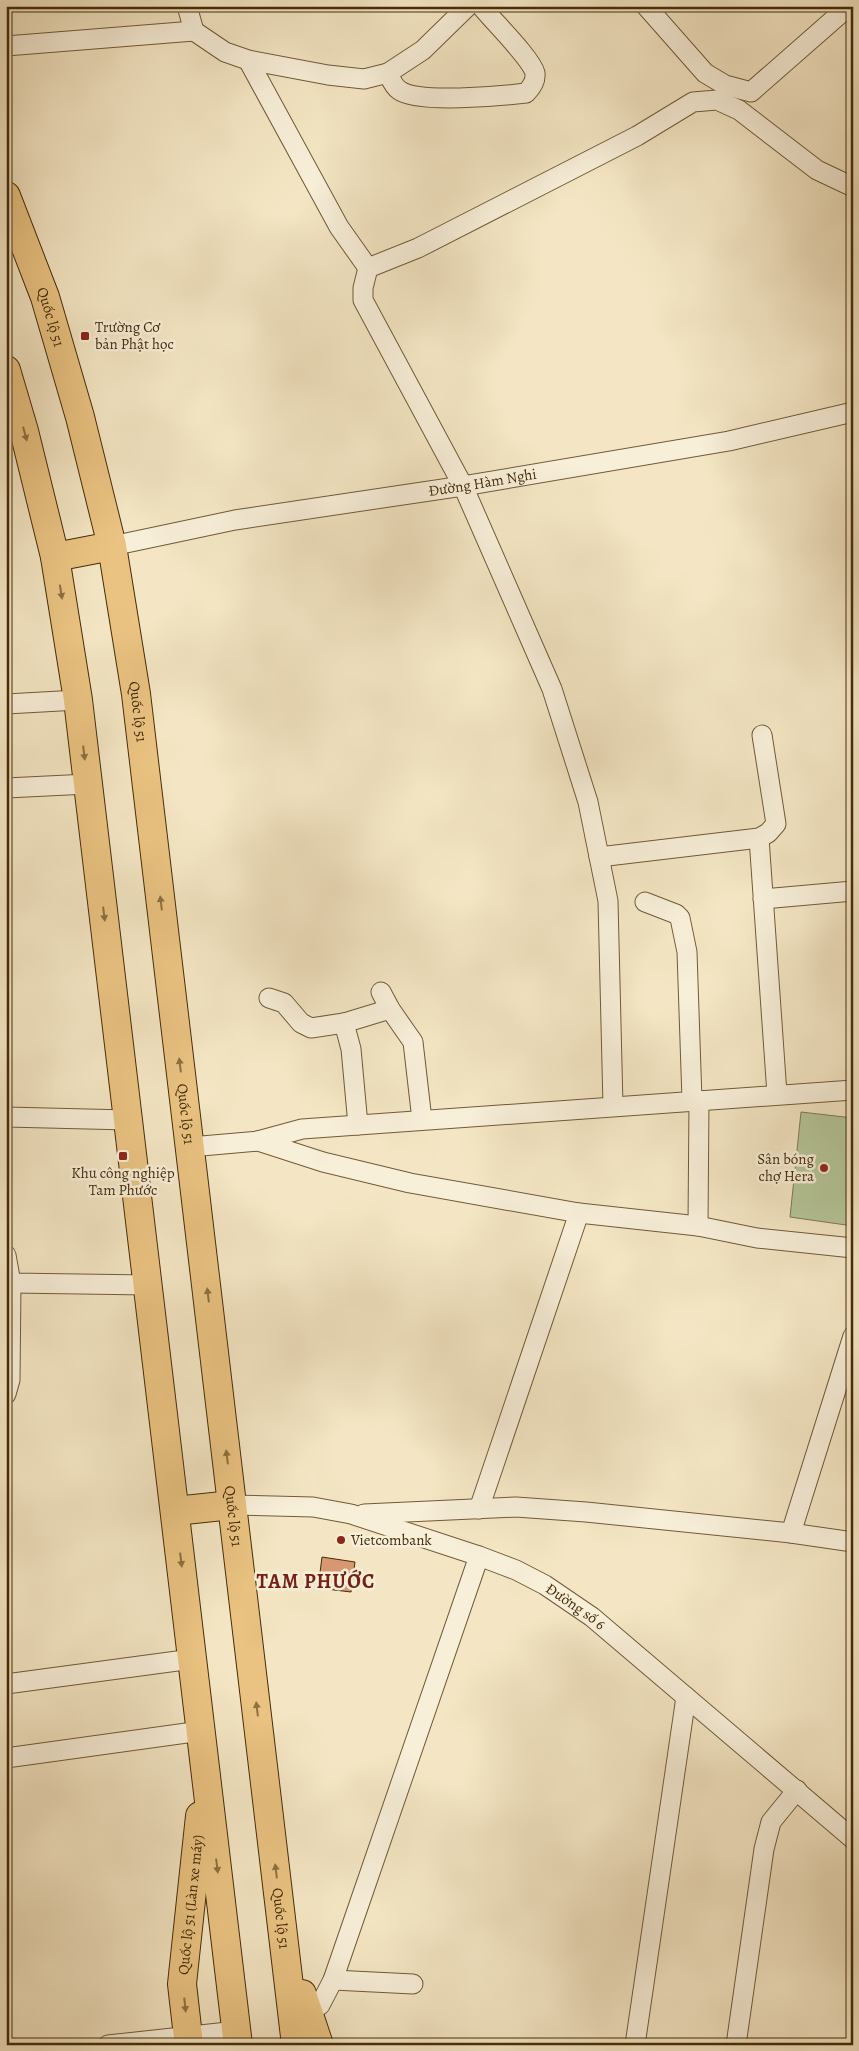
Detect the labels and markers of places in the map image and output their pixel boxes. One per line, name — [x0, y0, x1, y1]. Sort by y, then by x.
place label: Trường Cơ bản Phật học — [95, 317, 174, 354]
marker: Trường Cơ bản Phật học — [79, 330, 91, 342]
place label: Sân bóng chợ Hera — [757, 1149, 814, 1186]
marker: Khu công nghiệp Tam Phước — [117, 1150, 129, 1162]
marker: Sân bóng chợ Hera — [818, 1162, 830, 1174]
place label: Khu công nghiệp Tam Phước — [71, 1163, 175, 1200]
place label: Vietcombank — [350, 1530, 432, 1550]
marker: Vietcombank — [335, 1534, 347, 1546]

